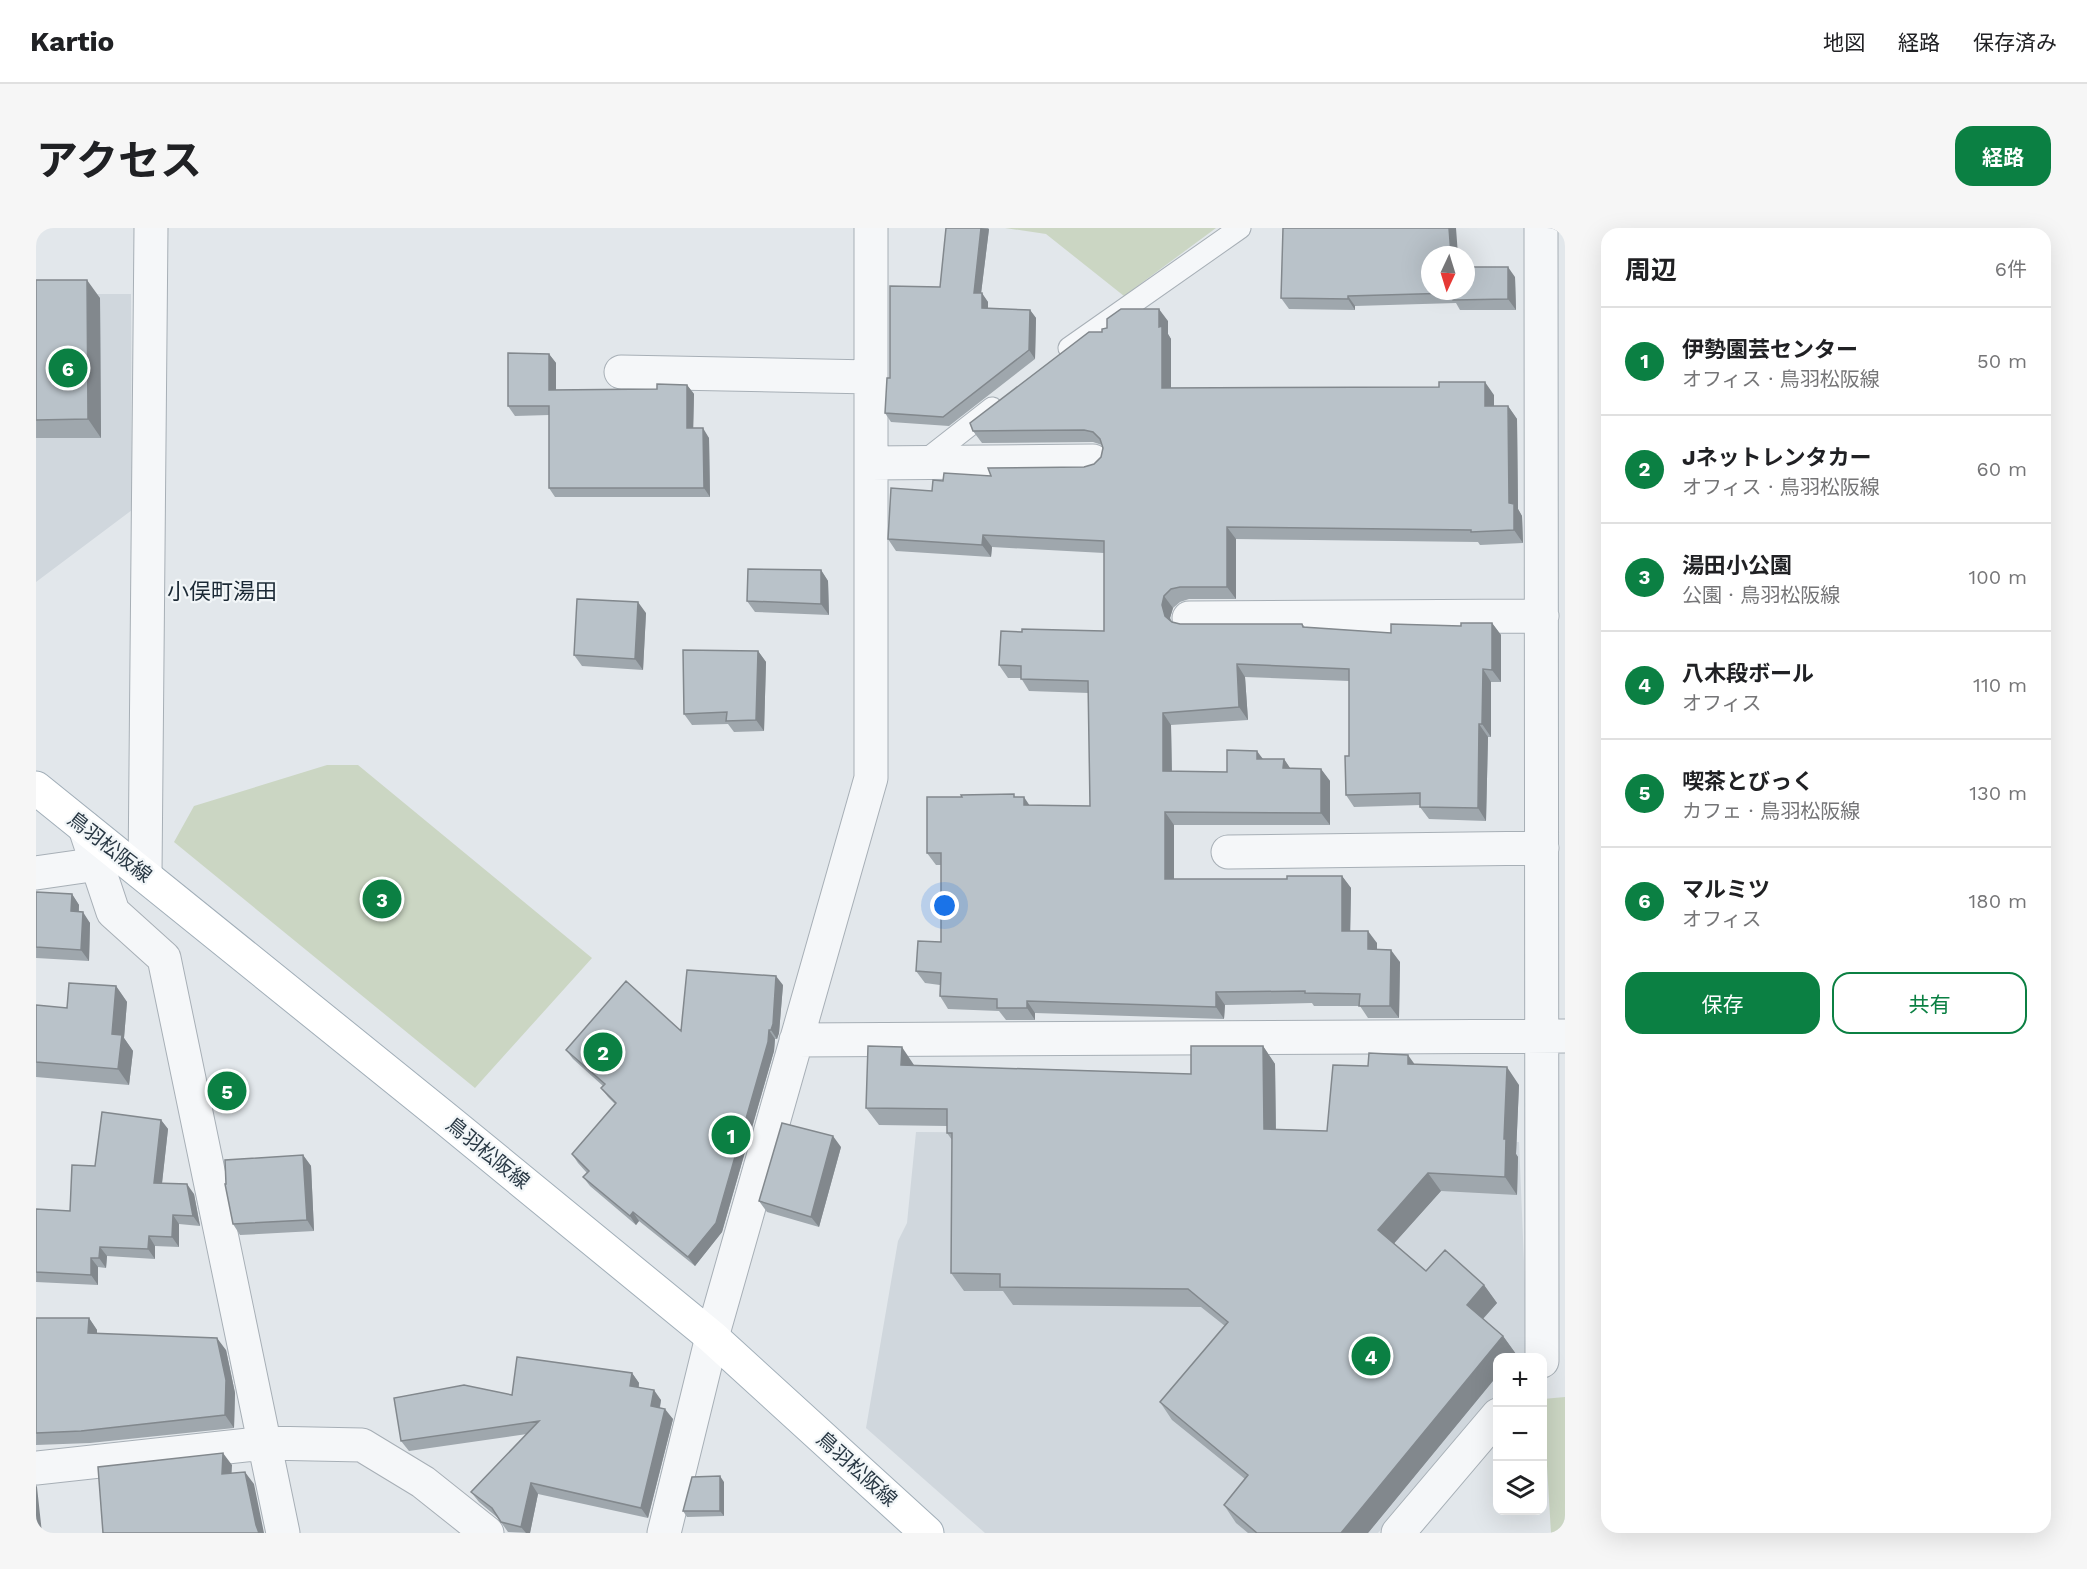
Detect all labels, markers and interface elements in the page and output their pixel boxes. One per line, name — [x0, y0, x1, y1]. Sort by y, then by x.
text: Kartio — [30, 25, 114, 58]
text: 地図 — [1823, 30, 1865, 55]
text: 経路 — [1898, 30, 1940, 55]
text: 保存済み — [1973, 30, 2057, 55]
button: 経路 — [1955, 126, 2051, 186]
text: アクセス — [36, 136, 202, 185]
north arrow — [1421, 246, 1475, 300]
text: 周辺 — [1625, 255, 1677, 285]
text: 6件 — [1995, 257, 2027, 281]
text: 伊勢園芸センター — [1682, 337, 1858, 362]
pin: 6 — [48, 346, 87, 390]
text: 1 — [1640, 349, 1649, 373]
text: 50 m — [1977, 349, 2027, 373]
text: オフィス · 鳥羽松阪線 — [1682, 367, 1880, 391]
text: Jネットレンタカー — [1682, 445, 1872, 470]
text: 2 — [1639, 457, 1650, 481]
text: 60 m — [1977, 457, 2027, 481]
text: オフィス · 鳥羽松阪線 — [1682, 475, 1880, 499]
text: 湯田小公園 — [1682, 553, 1792, 578]
text: 3 — [1639, 565, 1650, 589]
text: 100 m — [1968, 565, 2027, 589]
district label: 小俣町湯田 — [167, 579, 277, 604]
text: 公園 · 鳥羽松阪線 — [1682, 583, 1840, 607]
text: 八木段ボール — [1682, 661, 1814, 686]
text: 4 — [1638, 673, 1651, 697]
text: 110 m — [1973, 673, 2027, 697]
text: オフィス — [1682, 691, 1762, 715]
text: 喫茶とびっく — [1682, 769, 1814, 794]
text: 5 — [1639, 781, 1650, 805]
text: 130 m — [1969, 781, 2027, 805]
text: カフェ · 鳥羽松阪線 — [1682, 799, 1860, 823]
street label: 鳥羽松阪線 — [63, 807, 157, 887]
pin: 3 — [362, 876, 402, 922]
text: マルミツ — [1682, 877, 1770, 902]
text: 6 — [1638, 889, 1651, 913]
text: 180 m — [1969, 889, 2027, 913]
your location — [930, 891, 959, 920]
text: オフィス — [1682, 907, 1762, 931]
button: 保存 — [1625, 972, 1820, 1034]
button: 共有 — [1832, 972, 2027, 1034]
pin: 2 — [584, 1030, 622, 1074]
pin: 5 — [208, 1068, 246, 1114]
street label: 鳥羽松阪線 — [442, 1112, 534, 1194]
pin: 1 — [712, 1112, 750, 1158]
pin: 4 — [1352, 1334, 1390, 1378]
map controls — [1493, 1353, 1547, 1515]
button: + — [1493, 1353, 1547, 1407]
button: − — [1493, 1407, 1547, 1461]
street label: 鳥羽松阪線 — [812, 1427, 902, 1511]
button: layers — [1493, 1461, 1547, 1515]

